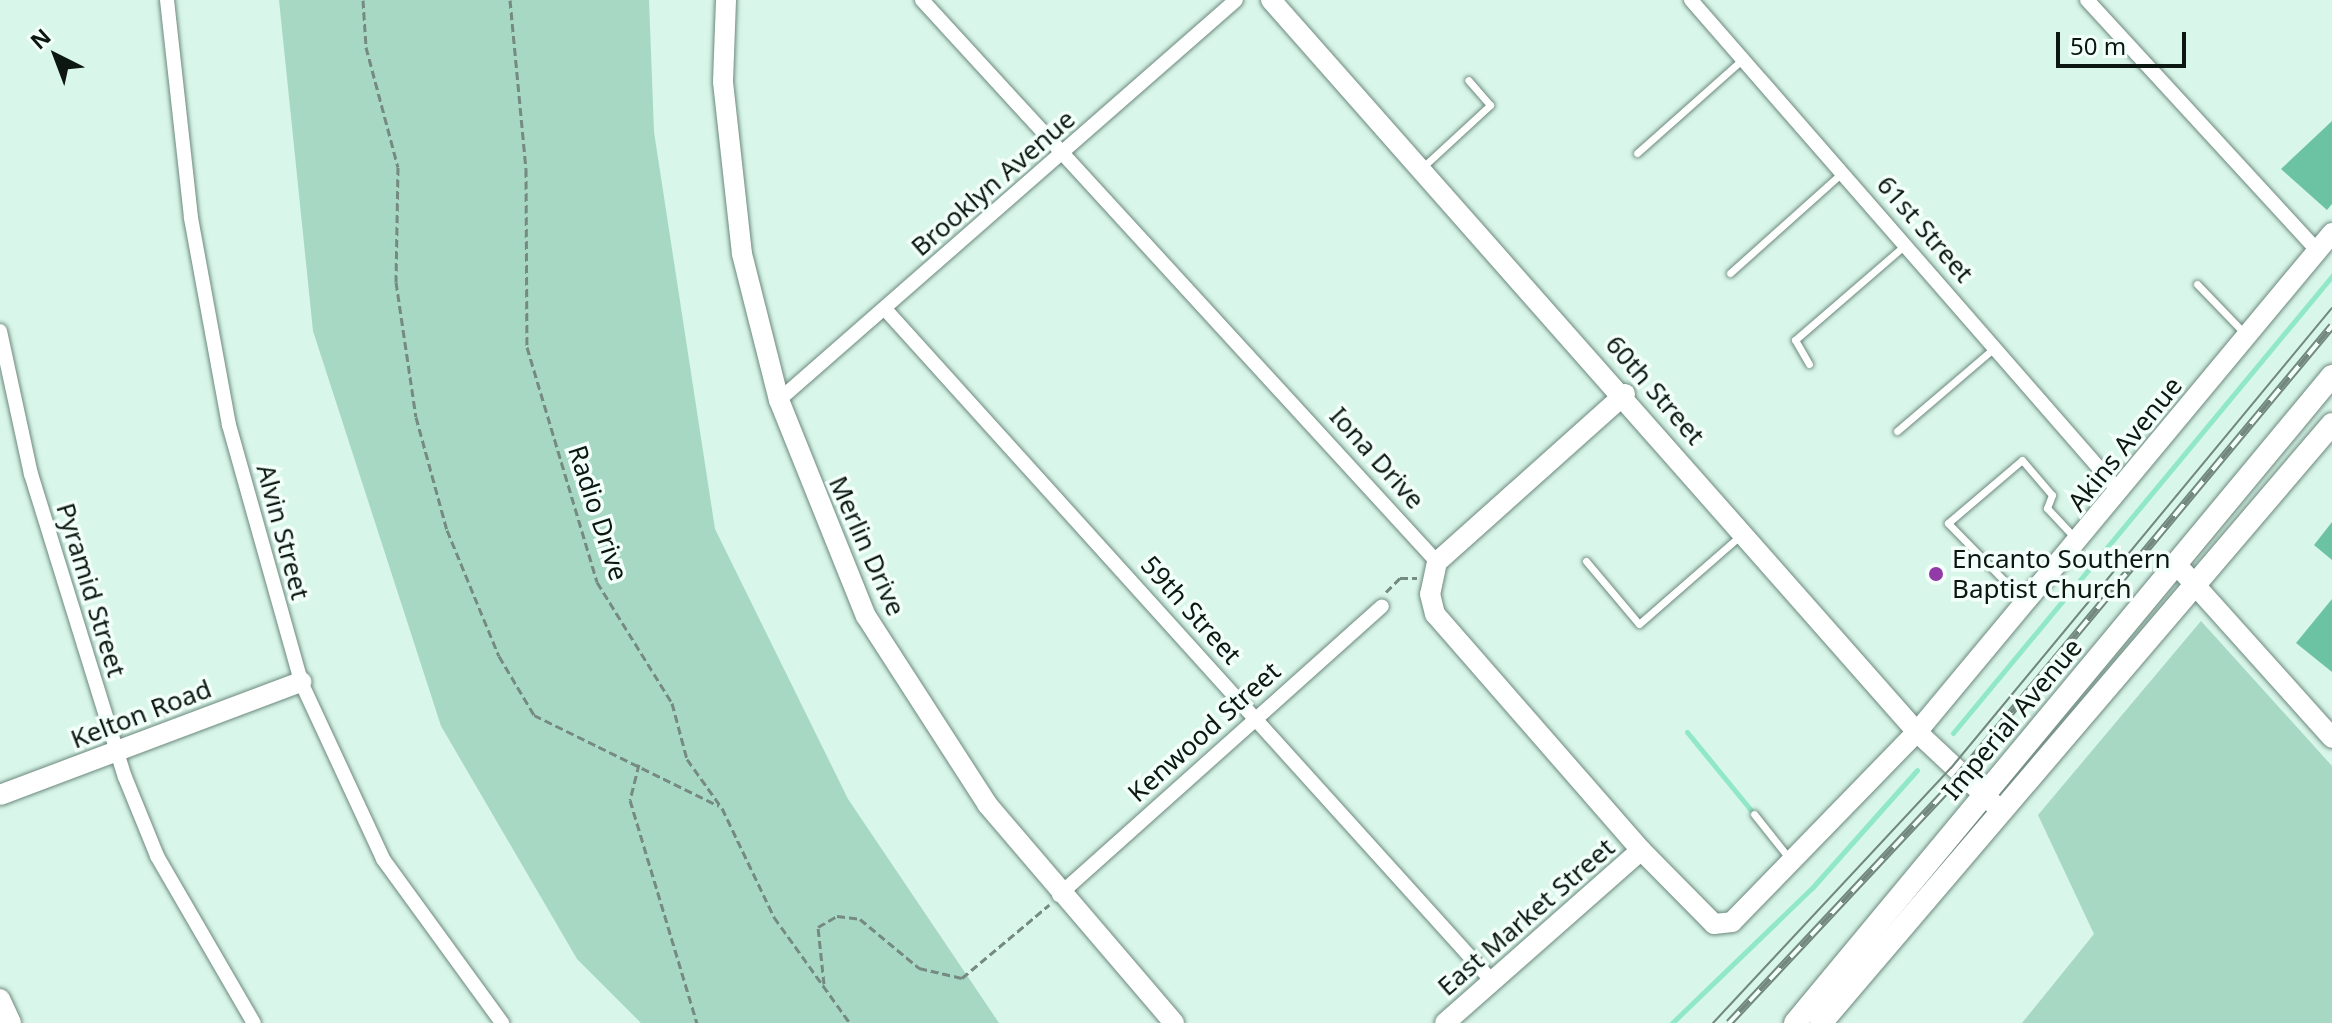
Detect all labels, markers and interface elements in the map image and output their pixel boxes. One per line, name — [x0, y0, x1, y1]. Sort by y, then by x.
north arrow — [16, 16, 96, 96]
scale bar — [2060, 16, 2190, 66]
text: N — [23, 21, 57, 55]
text: 50 m — [2070, 29, 2126, 62]
street label: Brooklyn Avenue — [905, 103, 1081, 263]
street label: 61st Street — [1870, 169, 1980, 289]
street label: 60th Street — [1599, 329, 1711, 451]
street label: Akins Avenue — [2061, 371, 2189, 517]
street label: Iona Drive — [1323, 401, 1431, 515]
street label: Radio Drive — [561, 441, 635, 585]
street label: Alvin Street — [250, 461, 316, 603]
street label: Merlin Drive — [822, 471, 912, 621]
street label: Pyramid Street — [50, 499, 132, 681]
place label: Encanto Southern Baptist Church — [1952, 543, 2171, 604]
street label: 59th Street — [1134, 550, 1248, 670]
marker: Encanto Southern Baptist Church — [1927, 565, 1945, 583]
street label: Imperial Avenue — [1936, 632, 2088, 806]
street label: Kenwood Street — [1121, 655, 1287, 809]
street label: Kelton Road — [66, 673, 216, 755]
street label: East Market Street — [1431, 832, 1621, 1002]

